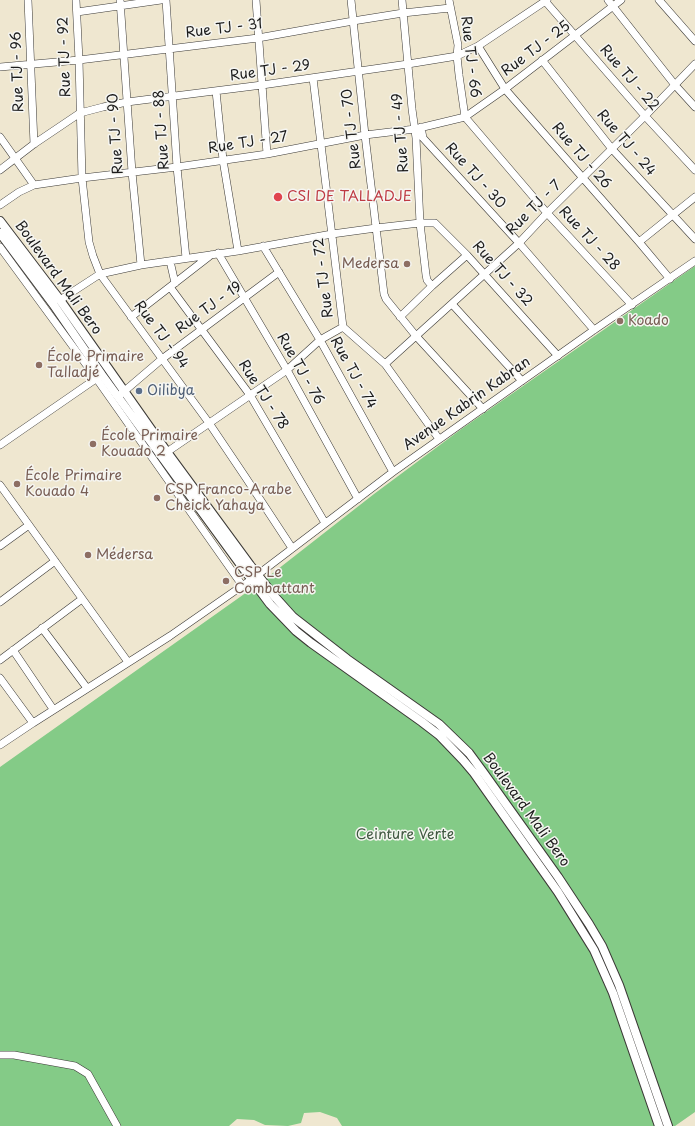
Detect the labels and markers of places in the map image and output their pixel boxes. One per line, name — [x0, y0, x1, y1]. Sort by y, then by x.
place label: CSI DE TALLADJE — [287, 189, 412, 205]
marker: CSI DE TALLADJE — [272, 191, 284, 203]
place label: Medersa — [342, 256, 399, 272]
marker: Medersa — [402, 259, 412, 269]
place label: Koado — [628, 313, 669, 329]
marker: Koado — [615, 316, 625, 326]
place label: École Primaire Talladjé — [47, 349, 144, 382]
marker: École Primaire Talladjé — [34, 360, 44, 370]
place label: Oilibya — [147, 383, 194, 399]
marker: Oilibya — [134, 386, 144, 396]
place label: École Primaire Kouado 2 — [101, 428, 198, 460]
marker: École Primaire Kouado 2 — [88, 439, 98, 449]
place label: École Primaire Kouado 4 — [25, 468, 122, 500]
marker: École Primaire Kouado 4 — [12, 479, 22, 489]
place label: CSP Franco-Arabe Cheick Yahaya — [165, 482, 292, 514]
marker: CSP Franco-Arabe Cheick Yahaya — [152, 493, 162, 503]
place label: Médersa — [96, 547, 153, 563]
marker: Médersa — [83, 550, 93, 560]
place label: CSP Le Combattant — [234, 565, 315, 598]
marker: CSP Le Combattant — [221, 576, 231, 586]

